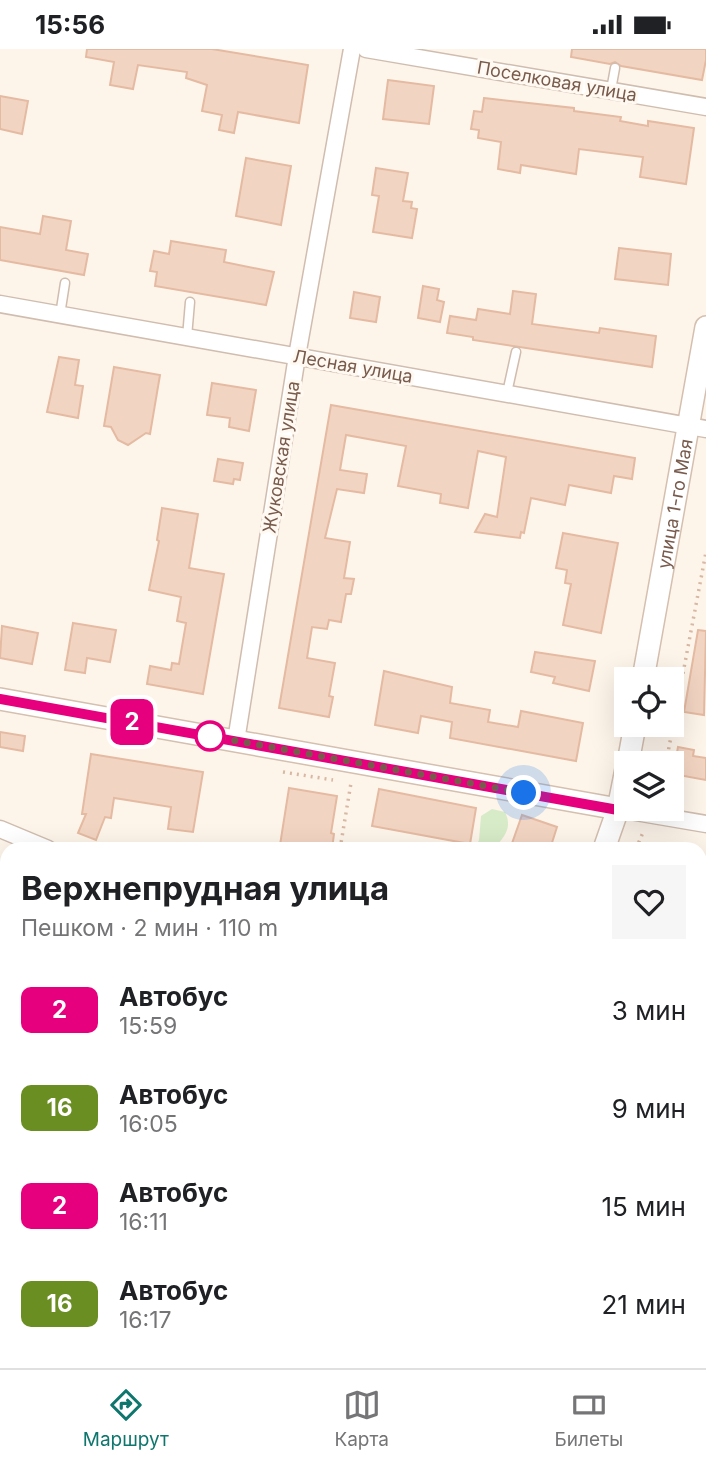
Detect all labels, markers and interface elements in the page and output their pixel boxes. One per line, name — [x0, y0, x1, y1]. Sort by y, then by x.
text: 15:56 — [35, 9, 105, 40]
street label: Поселковая улица — [475, 57, 639, 105]
street label: Лесная улица — [292, 345, 414, 387]
street label: Жуковская улица — [259, 379, 303, 535]
street label: улица 1-го Мая — [652, 437, 696, 570]
map controls — [614, 667, 684, 821]
button: locate — [614, 667, 684, 737]
line badge: 2 — [109, 699, 155, 745]
text: 2 — [124, 707, 140, 736]
unlabelled marker — [195, 721, 225, 751]
button: layers — [614, 751, 684, 821]
your location — [506, 775, 541, 810]
button: heart — [612, 865, 686, 939]
text: Верхнепрудная улица — [21, 868, 389, 908]
text: Пешком · 2 мин · 110 m — [21, 914, 278, 942]
text: Автобус — [119, 981, 228, 1012]
text: 2 — [52, 995, 67, 1024]
text: 3 мин — [612, 995, 686, 1026]
text: 15:59 — [119, 1012, 177, 1040]
text: Автобус — [119, 1079, 228, 1110]
text: 16 — [47, 1093, 72, 1122]
text: 9 мин — [612, 1093, 686, 1124]
text: 16:05 — [119, 1110, 178, 1138]
text: Автобус — [119, 1177, 228, 1208]
text: 2 — [52, 1191, 67, 1220]
text: 15 мин — [602, 1191, 686, 1222]
text: 16:11 — [119, 1208, 168, 1236]
text: Автобус — [119, 1275, 228, 1306]
text: 16 — [47, 1289, 72, 1318]
text: 21 мин — [601, 1289, 686, 1320]
text: 16:17 — [119, 1306, 172, 1334]
tab: Маршрут — [83, 1386, 169, 1451]
tab: Карта — [334, 1386, 389, 1451]
tab: Билеты — [555, 1386, 623, 1451]

